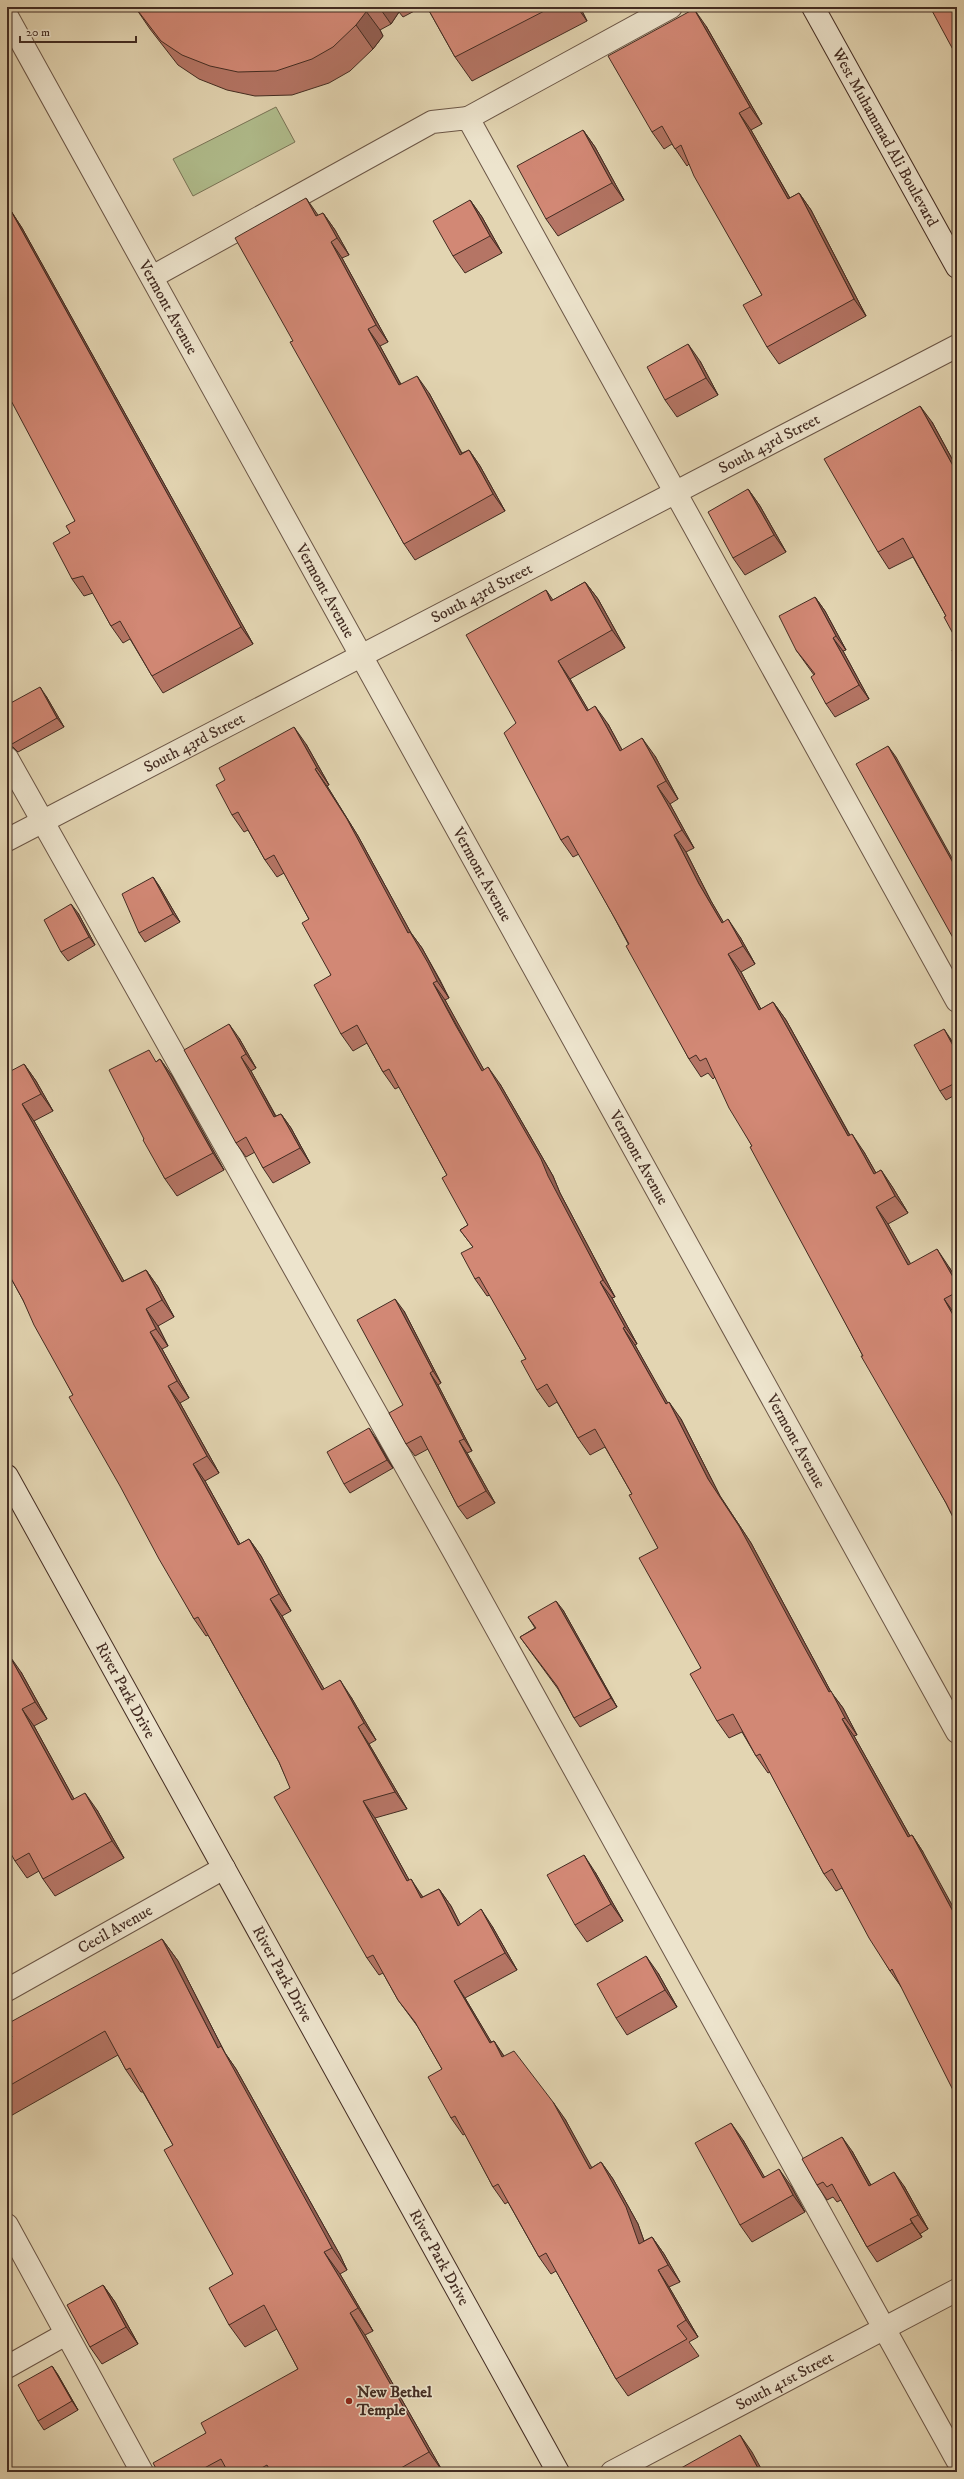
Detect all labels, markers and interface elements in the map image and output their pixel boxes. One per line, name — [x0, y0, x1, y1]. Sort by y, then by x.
scale bar — [20, 18, 136, 44]
text: 20 m — [26, 25, 50, 40]
street label: West Muhammad Ali Boulevard — [827, 44, 943, 230]
street label: Vermont Avenue — [134, 256, 203, 358]
street label: South 43rd Street — [715, 409, 823, 478]
street label: Vermont Avenue — [291, 539, 359, 642]
street label: South 43rd Street — [428, 559, 536, 628]
street label: South 43rd Street — [140, 708, 248, 777]
street label: Vermont Avenue — [448, 823, 516, 925]
street label: Vermont Avenue — [604, 1106, 673, 1209]
street label: Vermont Avenue — [761, 1390, 830, 1492]
street label: River Park Drive — [91, 1639, 160, 1742]
street label: Cecil Avenue — [74, 1900, 156, 1958]
street label: River Park Drive — [248, 1922, 317, 2026]
street label: River Park Drive — [405, 2206, 474, 2309]
street label: South 41st Street — [732, 2347, 837, 2415]
place label: New Bethel Temple — [356, 2382, 433, 2420]
marker: New Bethel Temple — [344, 2396, 354, 2406]

